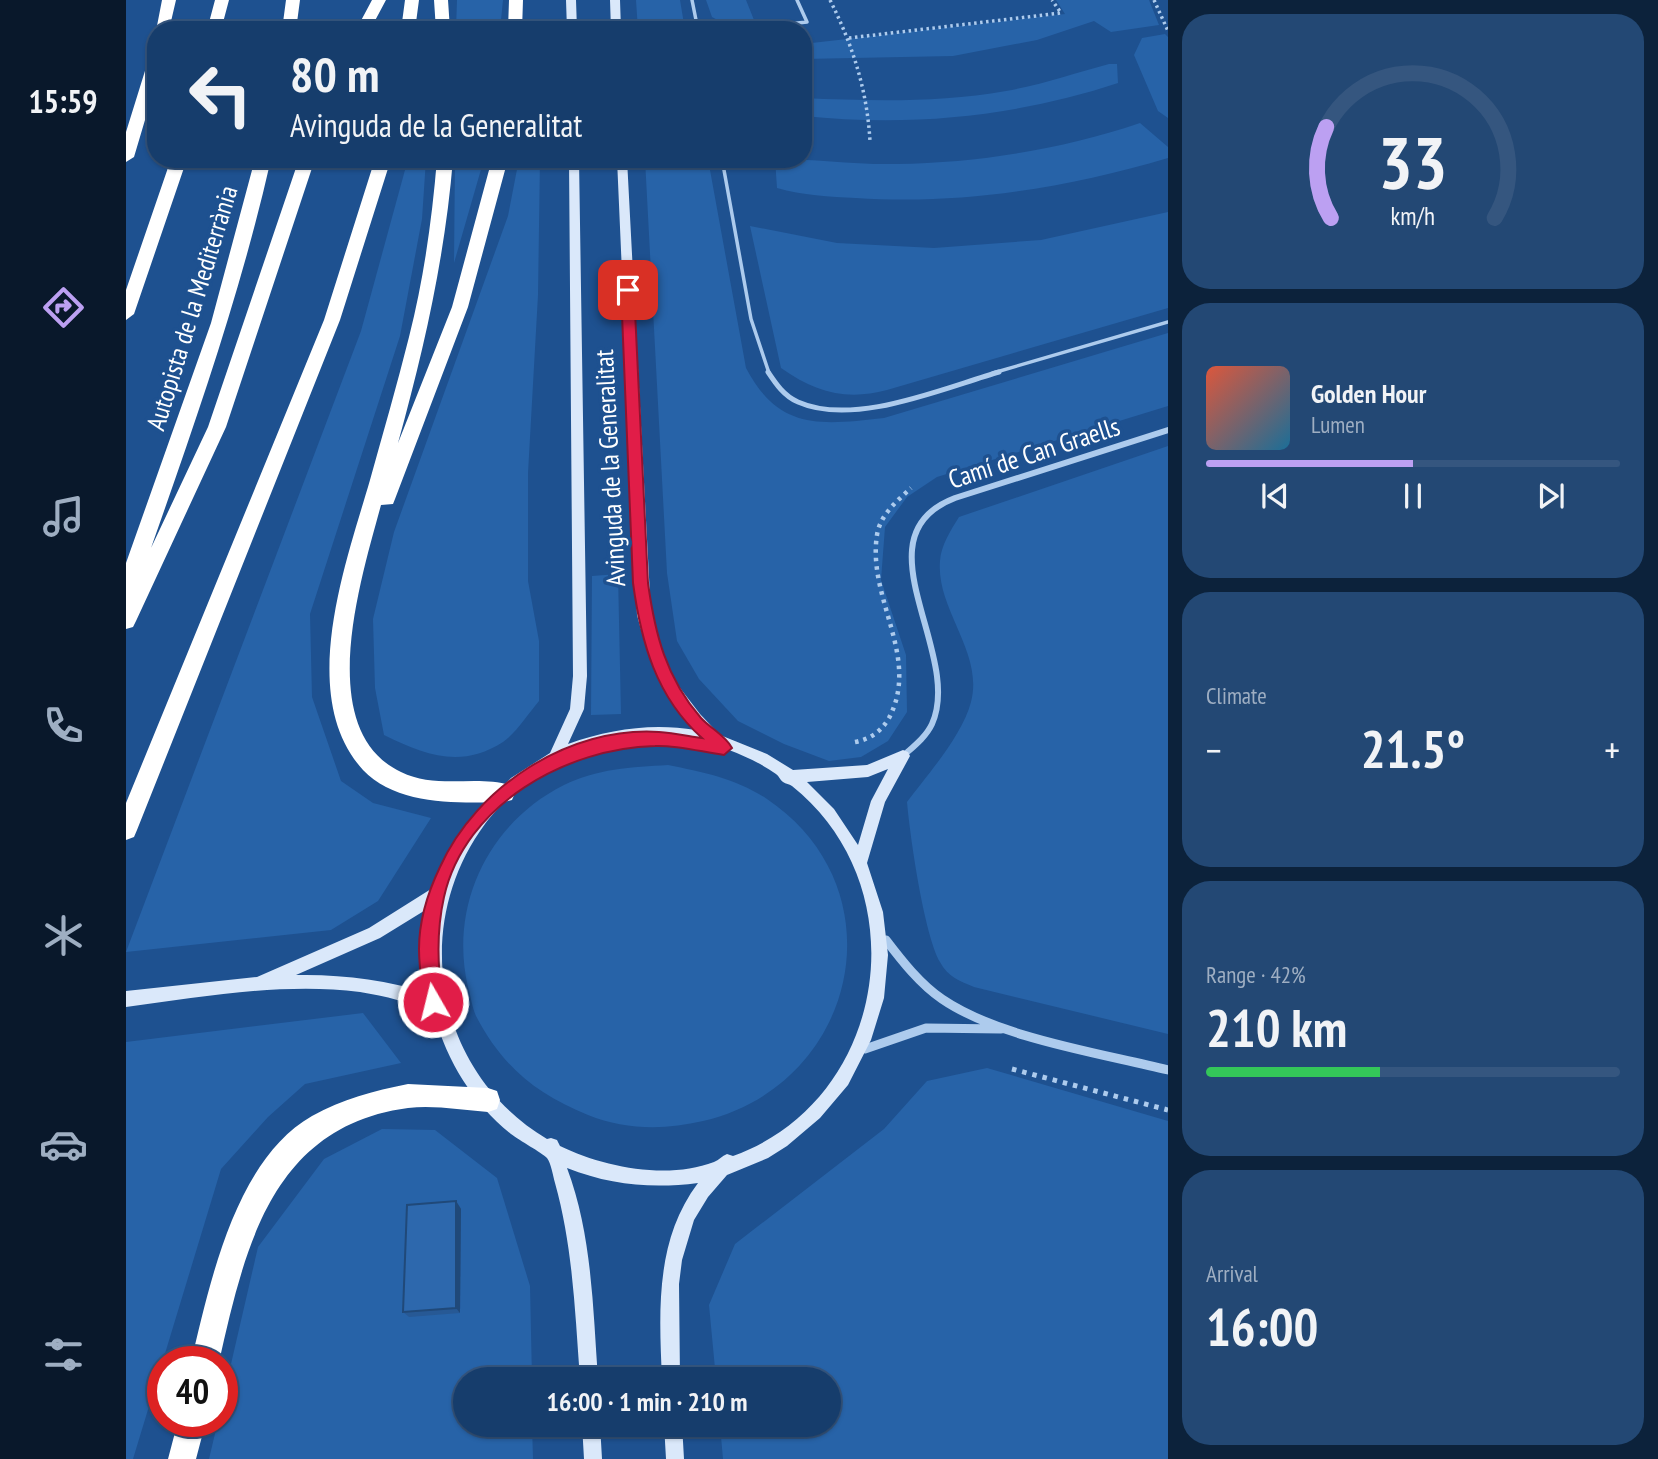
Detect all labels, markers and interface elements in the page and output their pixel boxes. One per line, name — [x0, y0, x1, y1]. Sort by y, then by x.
text: 80 m — [290, 42, 379, 106]
icon: left — [175, 49, 266, 140]
text: 15:59 — [28, 80, 98, 122]
text: Avinguda de la Generalitat — [290, 104, 582, 146]
text: 33 — [1378, 114, 1448, 208]
street label: Autopista de la Mediterrània — [139, 182, 244, 434]
text: km/h — [1391, 199, 1435, 231]
pin — [598, 260, 658, 320]
icon: arrive — [609, 271, 647, 309]
icon: directions — [39, 283, 88, 332]
street label: Avinguda de la Generalitat — [587, 349, 632, 587]
text: Golden Hour — [1311, 377, 1426, 410]
street label: Camí de Can Graells — [944, 409, 1124, 496]
text: Lumen — [1311, 410, 1365, 439]
icon: previous — [1256, 477, 1294, 515]
icon: pause — [1394, 477, 1432, 515]
icon: next — [1532, 477, 1570, 515]
icon: music — [39, 492, 88, 541]
text: Climate — [1206, 681, 1267, 710]
icon: phone — [39, 701, 88, 750]
text: 21.5° — [1361, 715, 1465, 782]
text: − — [1206, 725, 1222, 774]
text: + — [1604, 725, 1620, 774]
icon: climate — [39, 911, 88, 960]
text: Range · 42% — [1206, 960, 1306, 989]
position arrow — [396, 965, 470, 1039]
text: 210 km — [1206, 994, 1347, 1061]
icon: car — [39, 1120, 88, 1169]
text: Arrival — [1206, 1259, 1258, 1288]
text: 16:00 — [1206, 1293, 1318, 1360]
icon: filters — [39, 1330, 88, 1379]
speed limit sign: 40 — [147, 1346, 238, 1437]
text: 16:00 · 1 min · 210 m — [547, 1385, 747, 1418]

